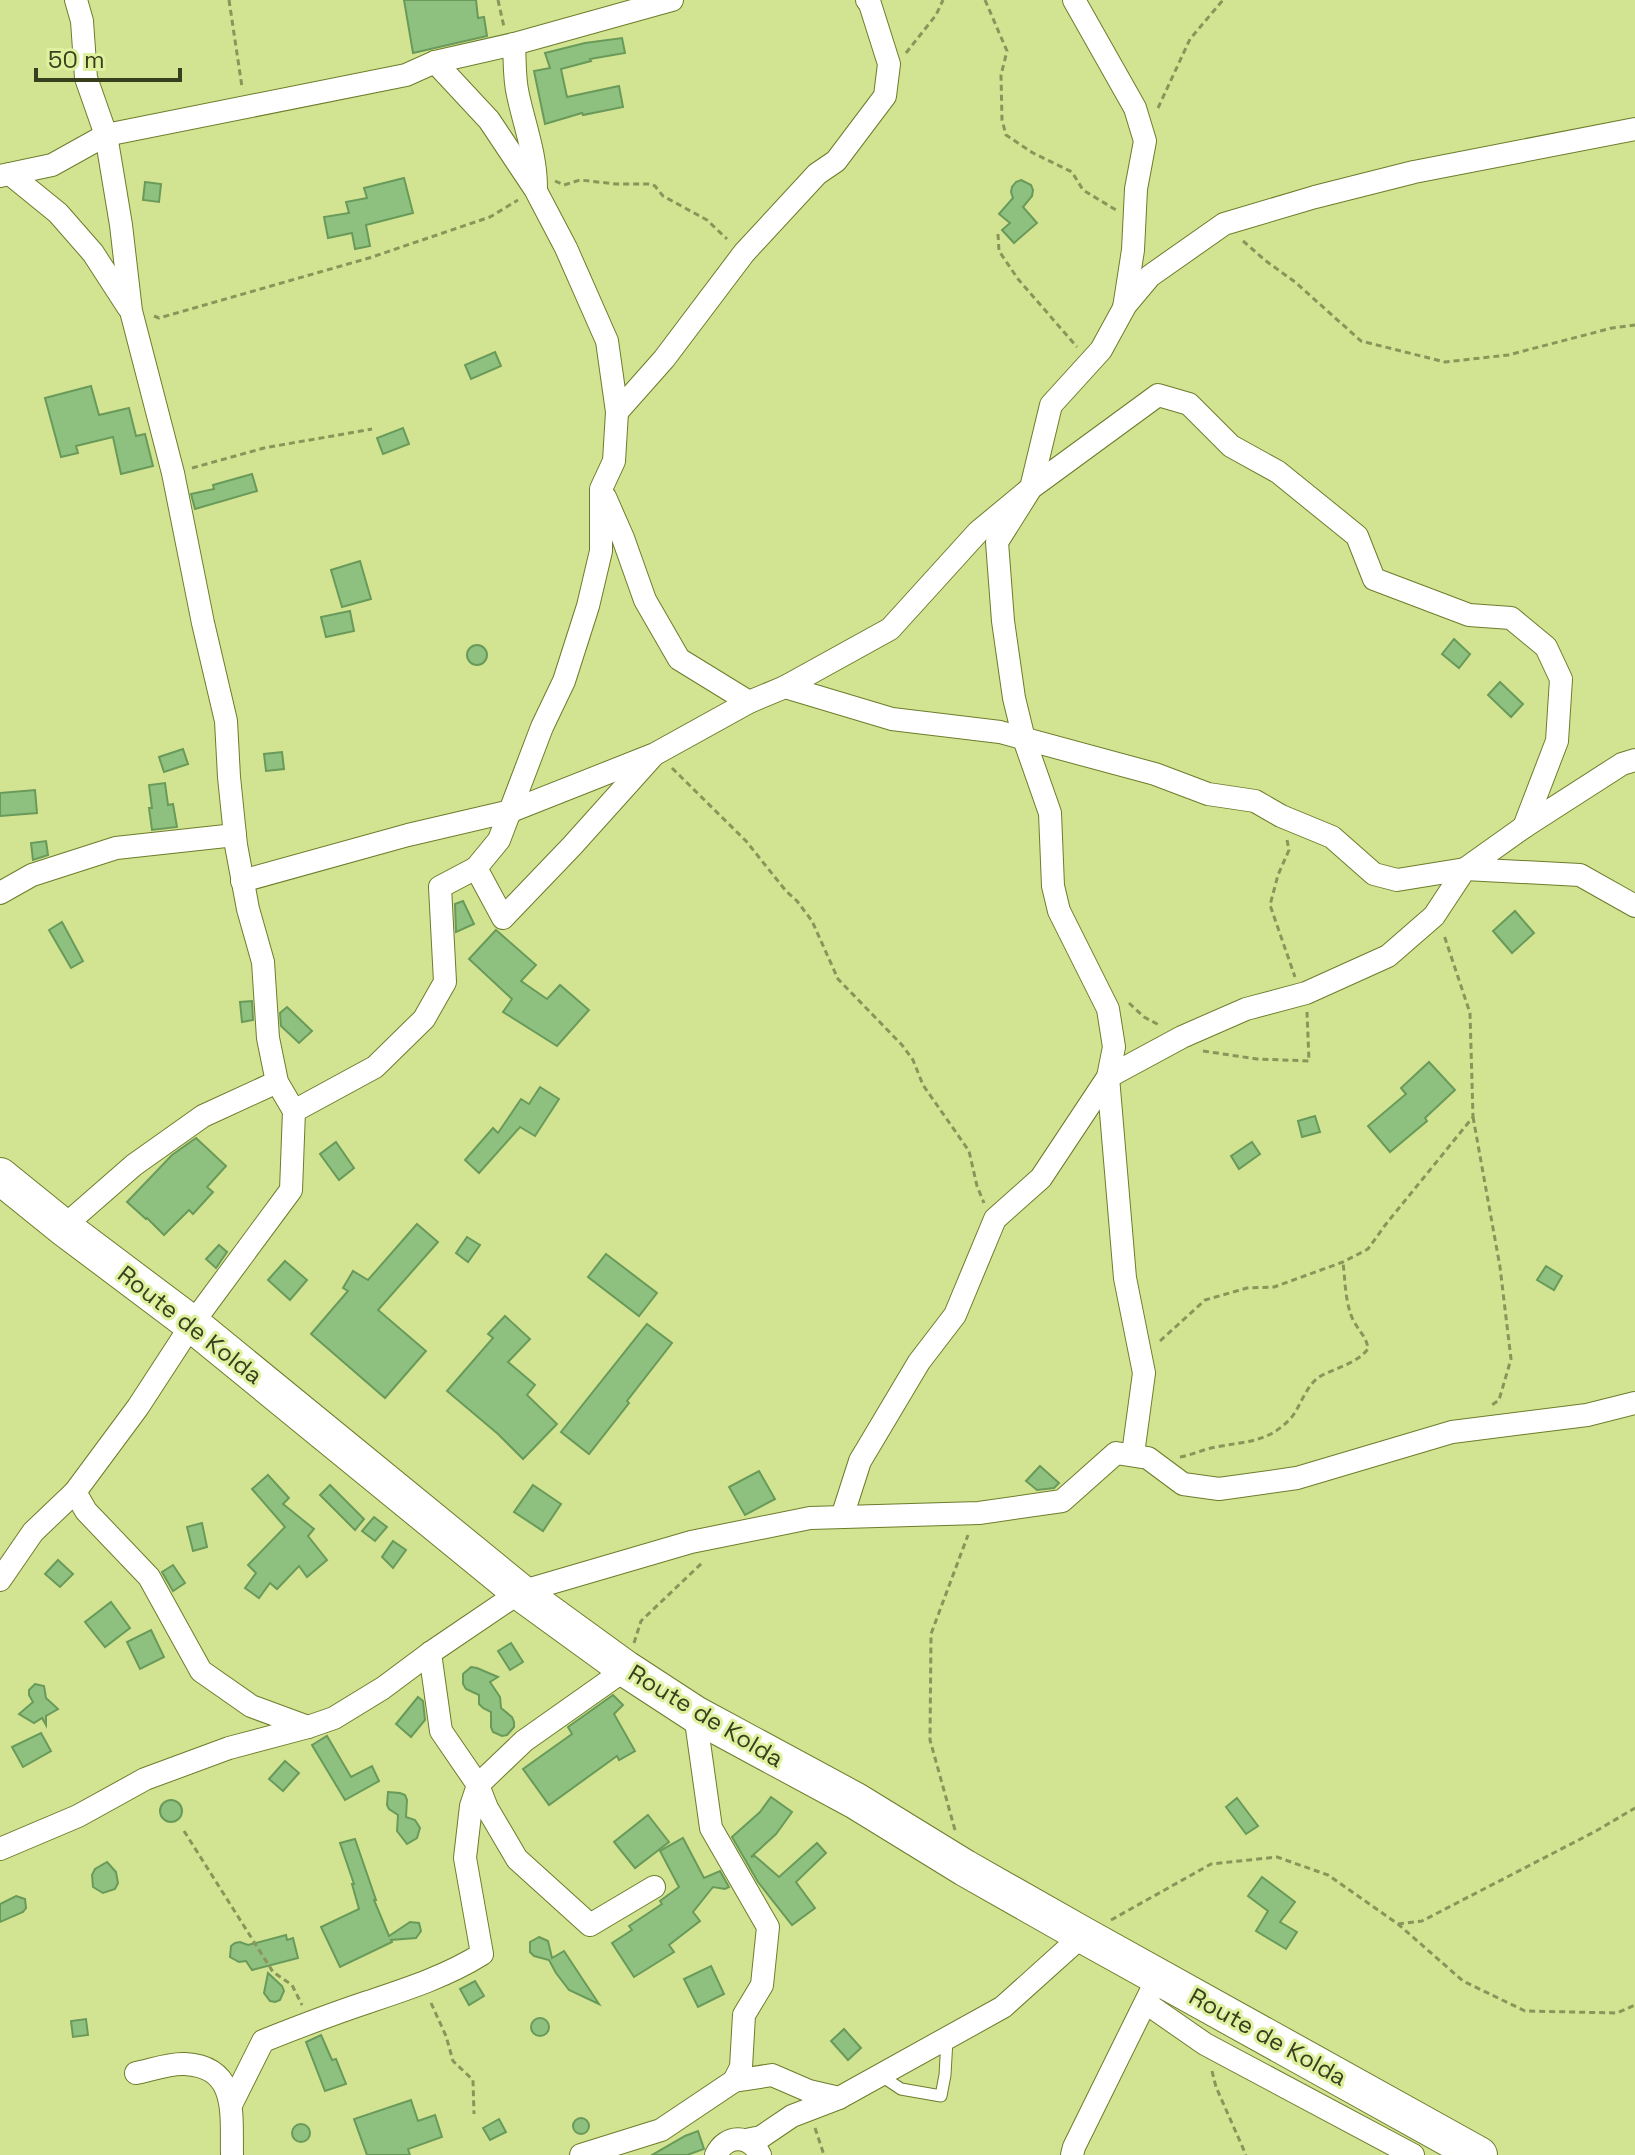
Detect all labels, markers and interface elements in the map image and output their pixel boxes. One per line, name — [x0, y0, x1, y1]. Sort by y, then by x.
scale bar — [36, 32, 180, 82]
text: 50 m — [48, 44, 105, 75]
street label: Route de Kolda — [112, 1258, 269, 1391]
street label: Route de Kolda — [623, 1657, 790, 1774]
street label: Route de Kolda — [1184, 1980, 1353, 2093]

